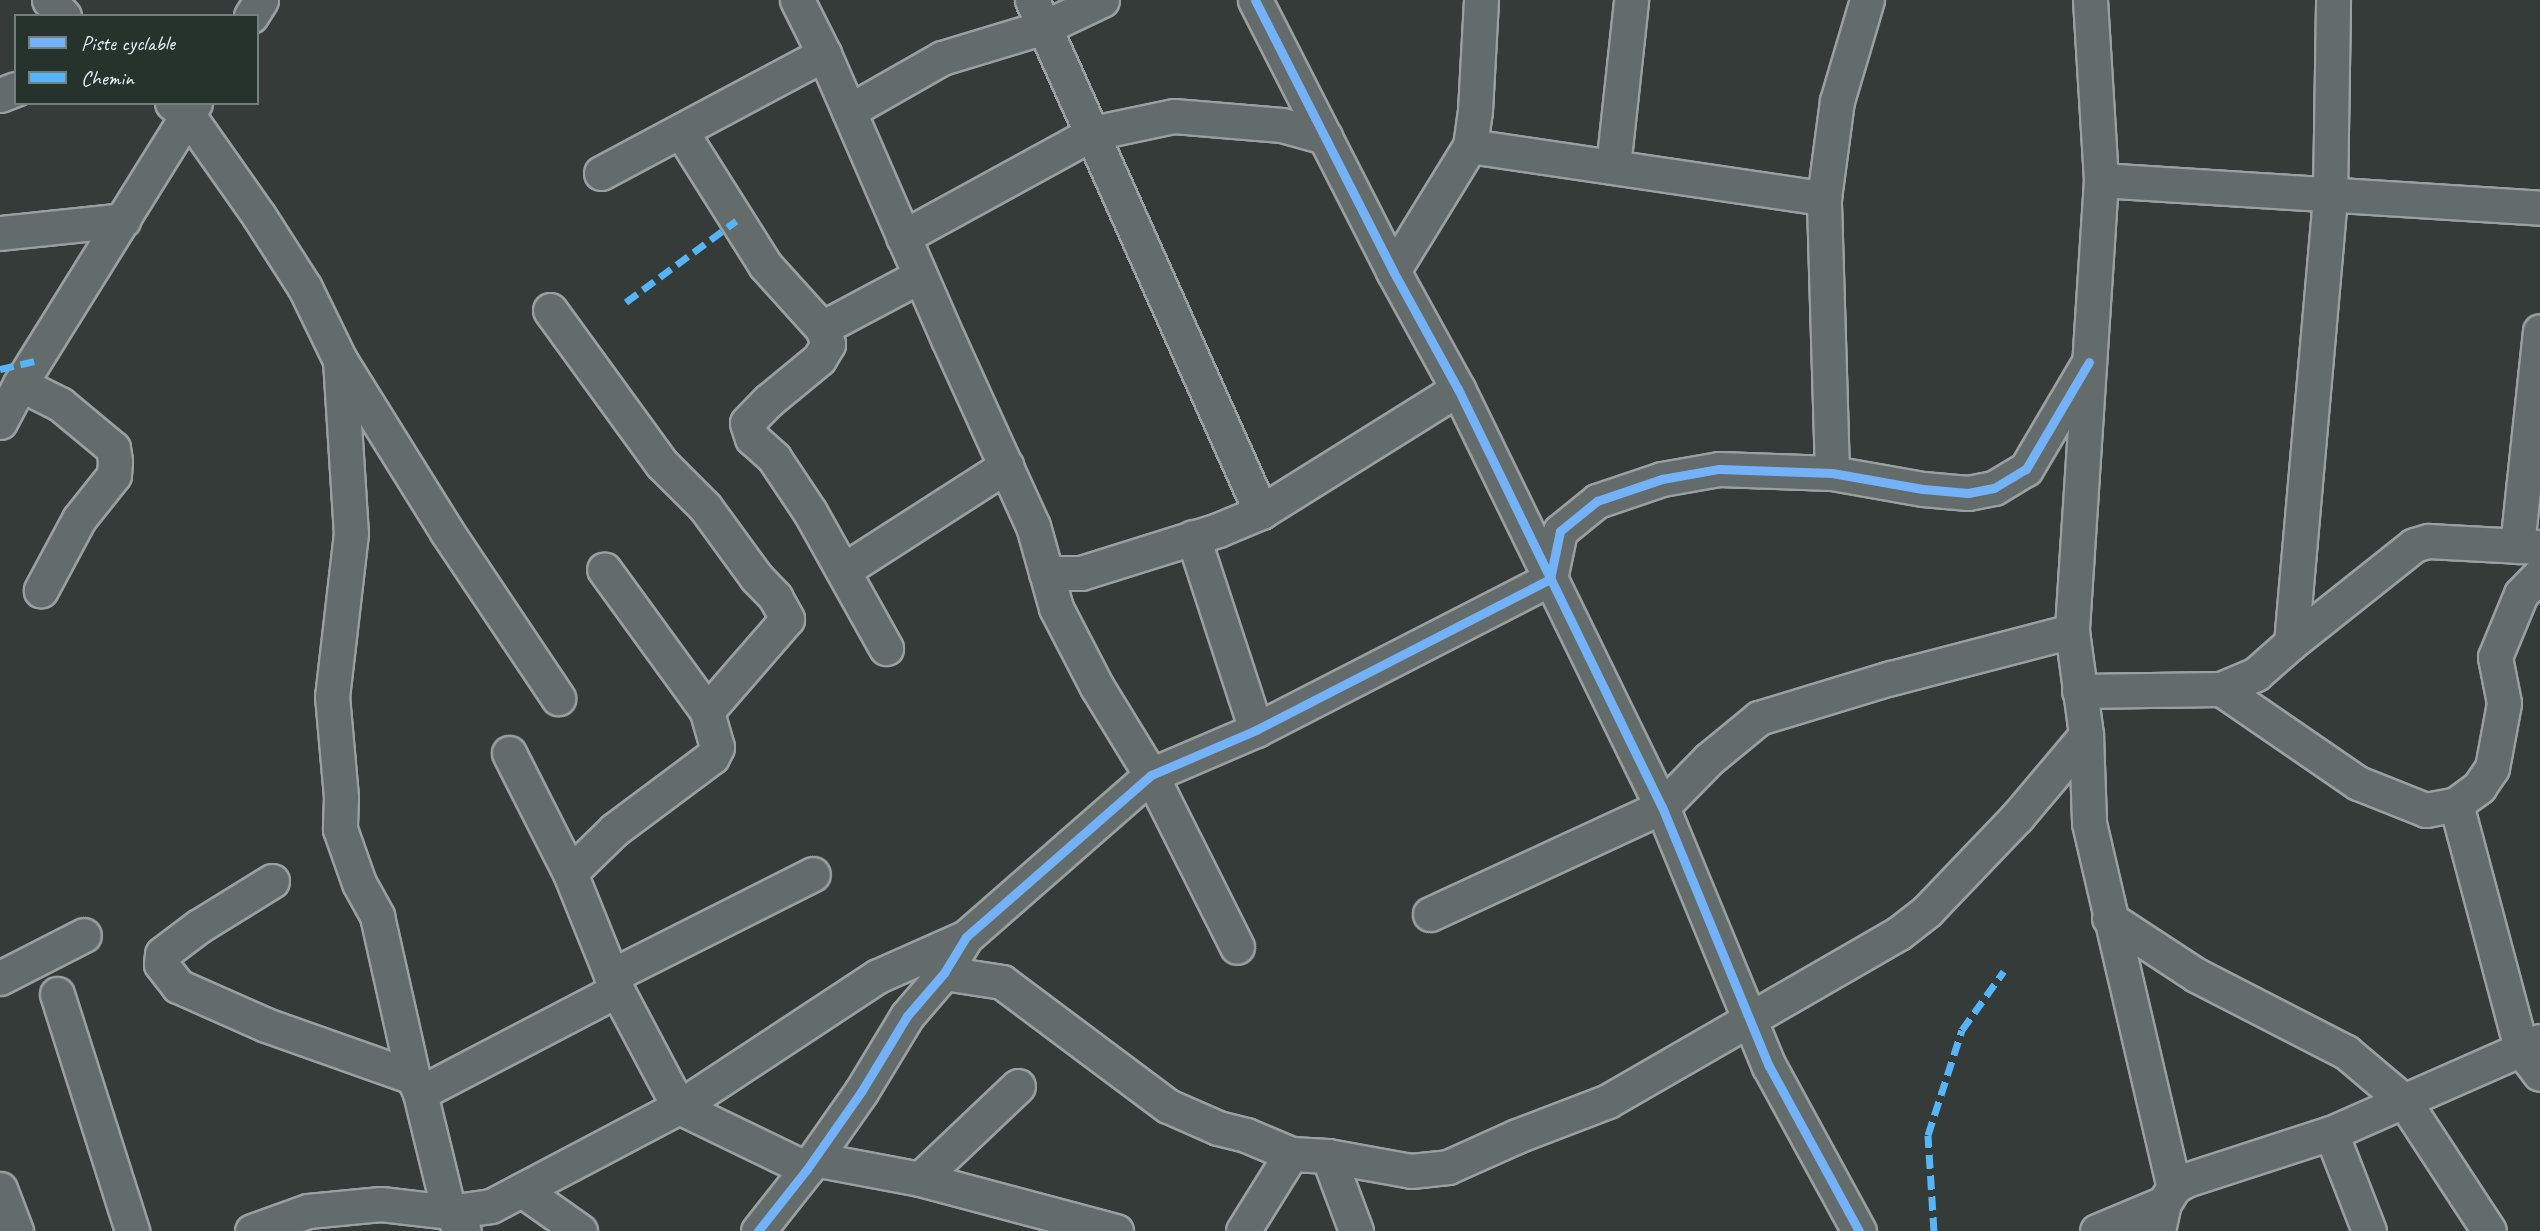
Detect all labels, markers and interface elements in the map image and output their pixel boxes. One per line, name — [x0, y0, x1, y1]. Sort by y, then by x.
legend — [14, 14, 259, 105]
text: Piste cyclable — [81, 30, 175, 56]
text: Chemin — [81, 65, 134, 91]

